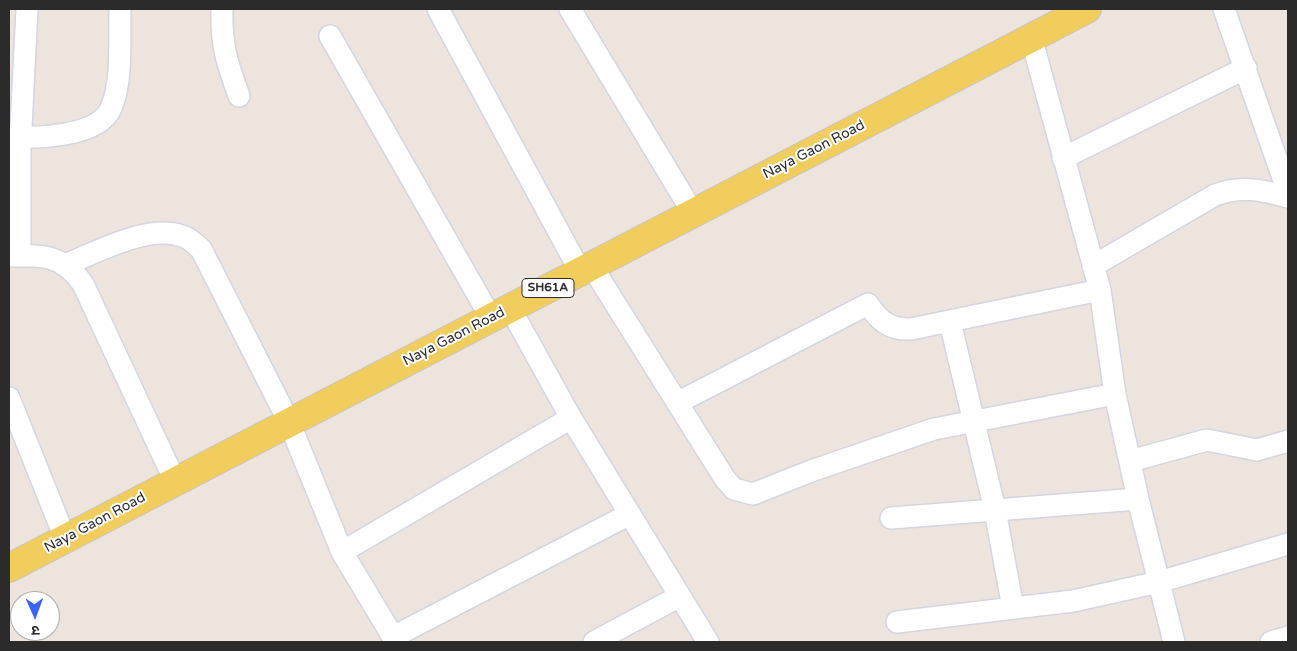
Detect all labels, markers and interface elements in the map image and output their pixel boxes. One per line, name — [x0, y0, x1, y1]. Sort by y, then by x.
street label: Naya Gaon Road — [760, 117, 868, 183]
road number: SH61A — [522, 278, 574, 298]
street label: Naya Gaon Road — [400, 304, 508, 370]
street label: Naya Gaon Road — [42, 489, 148, 557]
north arrow — [10, 591, 60, 641]
text: उ — [31, 622, 40, 639]

